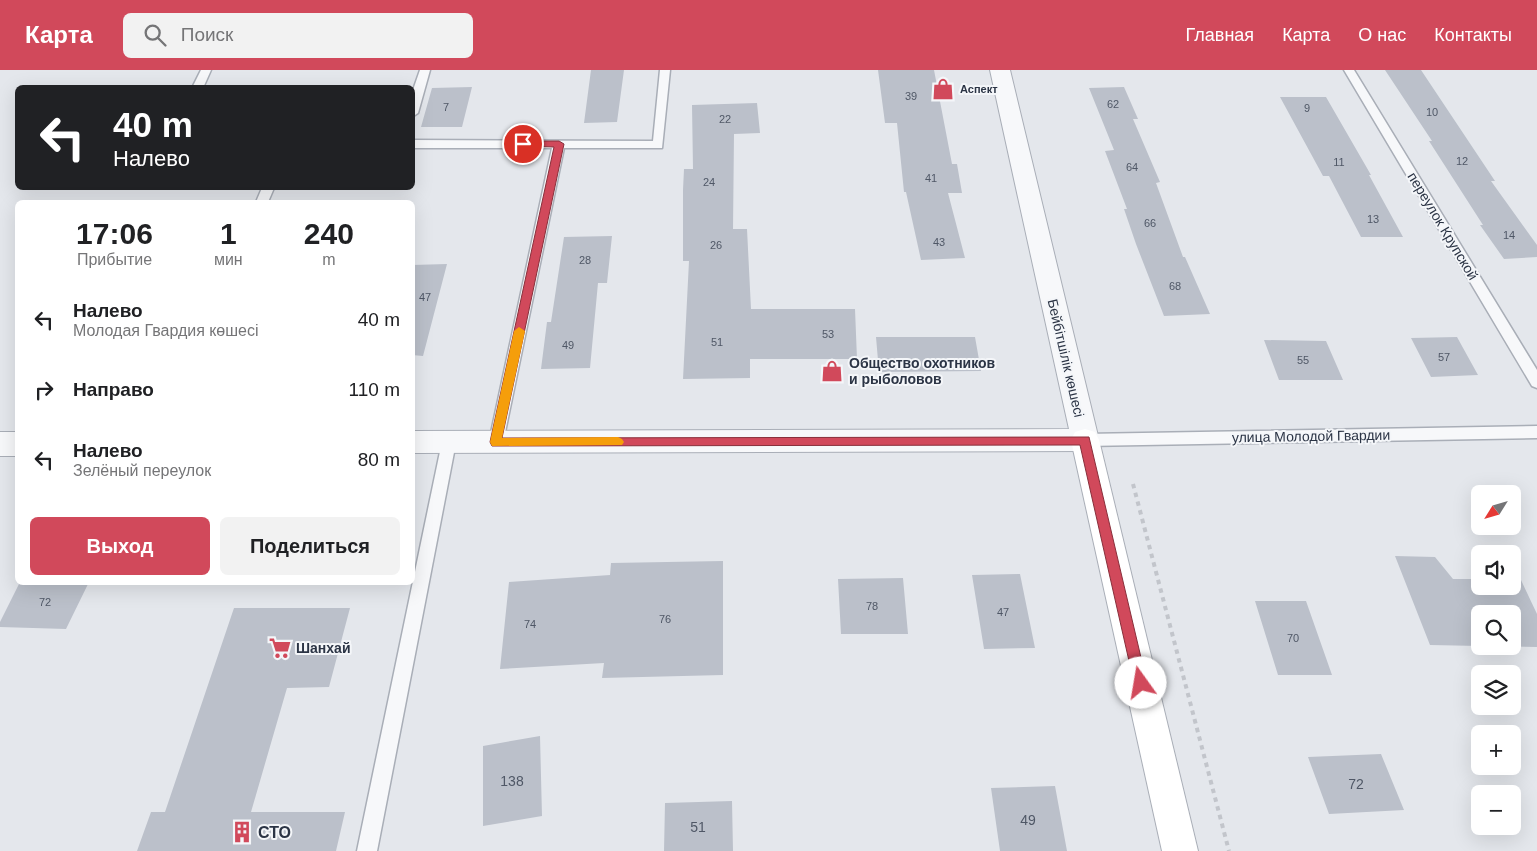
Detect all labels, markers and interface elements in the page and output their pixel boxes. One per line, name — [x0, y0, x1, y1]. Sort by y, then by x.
search box — [123, 13, 473, 58]
text: Карта — [25, 21, 93, 48]
icon: search — [141, 21, 169, 49]
text: Поиск — [181, 24, 233, 45]
text: Главная — [1186, 25, 1254, 45]
text: Карта — [1282, 25, 1330, 45]
text: О нас — [1358, 25, 1406, 45]
text: Контакты — [1434, 25, 1512, 45]
shop icon: Аспект — [930, 76, 956, 102]
place label: Аспект — [960, 83, 998, 95]
house number: 39 — [905, 90, 917, 102]
house number: 62 — [1107, 98, 1119, 110]
house number: 7 — [443, 101, 449, 113]
house number: 9 — [1304, 102, 1310, 114]
icon: left — [30, 105, 95, 170]
text: 40 m — [113, 105, 193, 144]
house number: 10 — [1426, 106, 1438, 118]
house number: 22 — [719, 113, 731, 125]
pin — [502, 123, 544, 165]
icon: arrive — [509, 130, 537, 158]
text: Налево — [113, 146, 190, 171]
house number: 12 — [1456, 155, 1468, 167]
house number: 11 — [1333, 156, 1345, 168]
house number: 64 — [1126, 161, 1138, 173]
street label: переулок Крупской — [1405, 169, 1481, 283]
house number: 41 — [925, 172, 937, 184]
house number: 24 — [703, 176, 715, 188]
house number: 13 — [1367, 213, 1379, 225]
text: 17:06 — [76, 217, 153, 250]
text: 1 — [220, 217, 237, 250]
text: 240 — [304, 217, 354, 250]
house number: 66 — [1144, 217, 1156, 229]
house number: 14 — [1503, 229, 1515, 241]
house number: 43 — [933, 236, 945, 248]
house number: 26 — [710, 239, 722, 251]
text: Прибытие — [77, 251, 152, 268]
text: мин — [214, 251, 243, 268]
text: m — [322, 251, 335, 268]
house number: 28 — [579, 254, 591, 266]
house number: 68 — [1169, 280, 1181, 292]
house number: 47 — [419, 291, 431, 303]
street label: Бейбітшілік көшесі — [1045, 297, 1087, 419]
text: Налево — [73, 300, 143, 321]
icon: left — [30, 306, 58, 334]
text: 40 m — [358, 309, 400, 330]
text: Молодая Гвардия көшесі — [73, 322, 259, 339]
house number: 53 — [822, 328, 834, 340]
house number: 51 — [711, 336, 723, 348]
house number: 49 — [562, 339, 574, 351]
house number: 57 — [1438, 351, 1450, 363]
house number: 55 — [1297, 354, 1309, 366]
place label: Общество охотников и рыболовов — [849, 355, 996, 387]
shop icon: Общество охотников и рыболовов — [819, 358, 845, 384]
icon: right — [30, 376, 58, 404]
text: Направо — [73, 379, 154, 400]
text: 110 m — [349, 379, 400, 400]
street label: улица Молодой Гвардии — [1232, 427, 1390, 445]
text: Налево — [73, 440, 143, 461]
icon: left — [30, 446, 58, 474]
text: 80 m — [358, 449, 400, 470]
text: Зелёный переулок — [73, 462, 211, 479]
north arrow — [1471, 485, 1521, 535]
map controls — [1471, 485, 1521, 835]
button: Выход — [30, 517, 210, 575]
button: Поделиться — [220, 517, 400, 575]
button: sound — [1471, 545, 1521, 595]
house number: 72 — [39, 596, 51, 608]
house number: 78 — [866, 600, 878, 612]
button: search — [1471, 605, 1521, 655]
house number: 47 — [997, 606, 1009, 618]
house number: 76 — [659, 613, 671, 625]
house number: 74 — [524, 618, 536, 630]
house number: 70 — [1287, 632, 1299, 644]
supermarket icon: Шанхай — [267, 635, 293, 661]
place label: Шанхай — [296, 640, 351, 656]
position arrow — [1114, 656, 1166, 708]
button: layers — [1471, 665, 1521, 715]
button: + — [1471, 725, 1521, 775]
house number: 138 — [500, 773, 524, 789]
house number: 72 — [1348, 776, 1364, 792]
button: − — [1471, 785, 1521, 835]
house number: 49 — [1020, 812, 1036, 828]
building icon: СТО — [229, 819, 255, 845]
house number: 51 — [690, 819, 706, 835]
place label: СТО — [258, 824, 291, 841]

